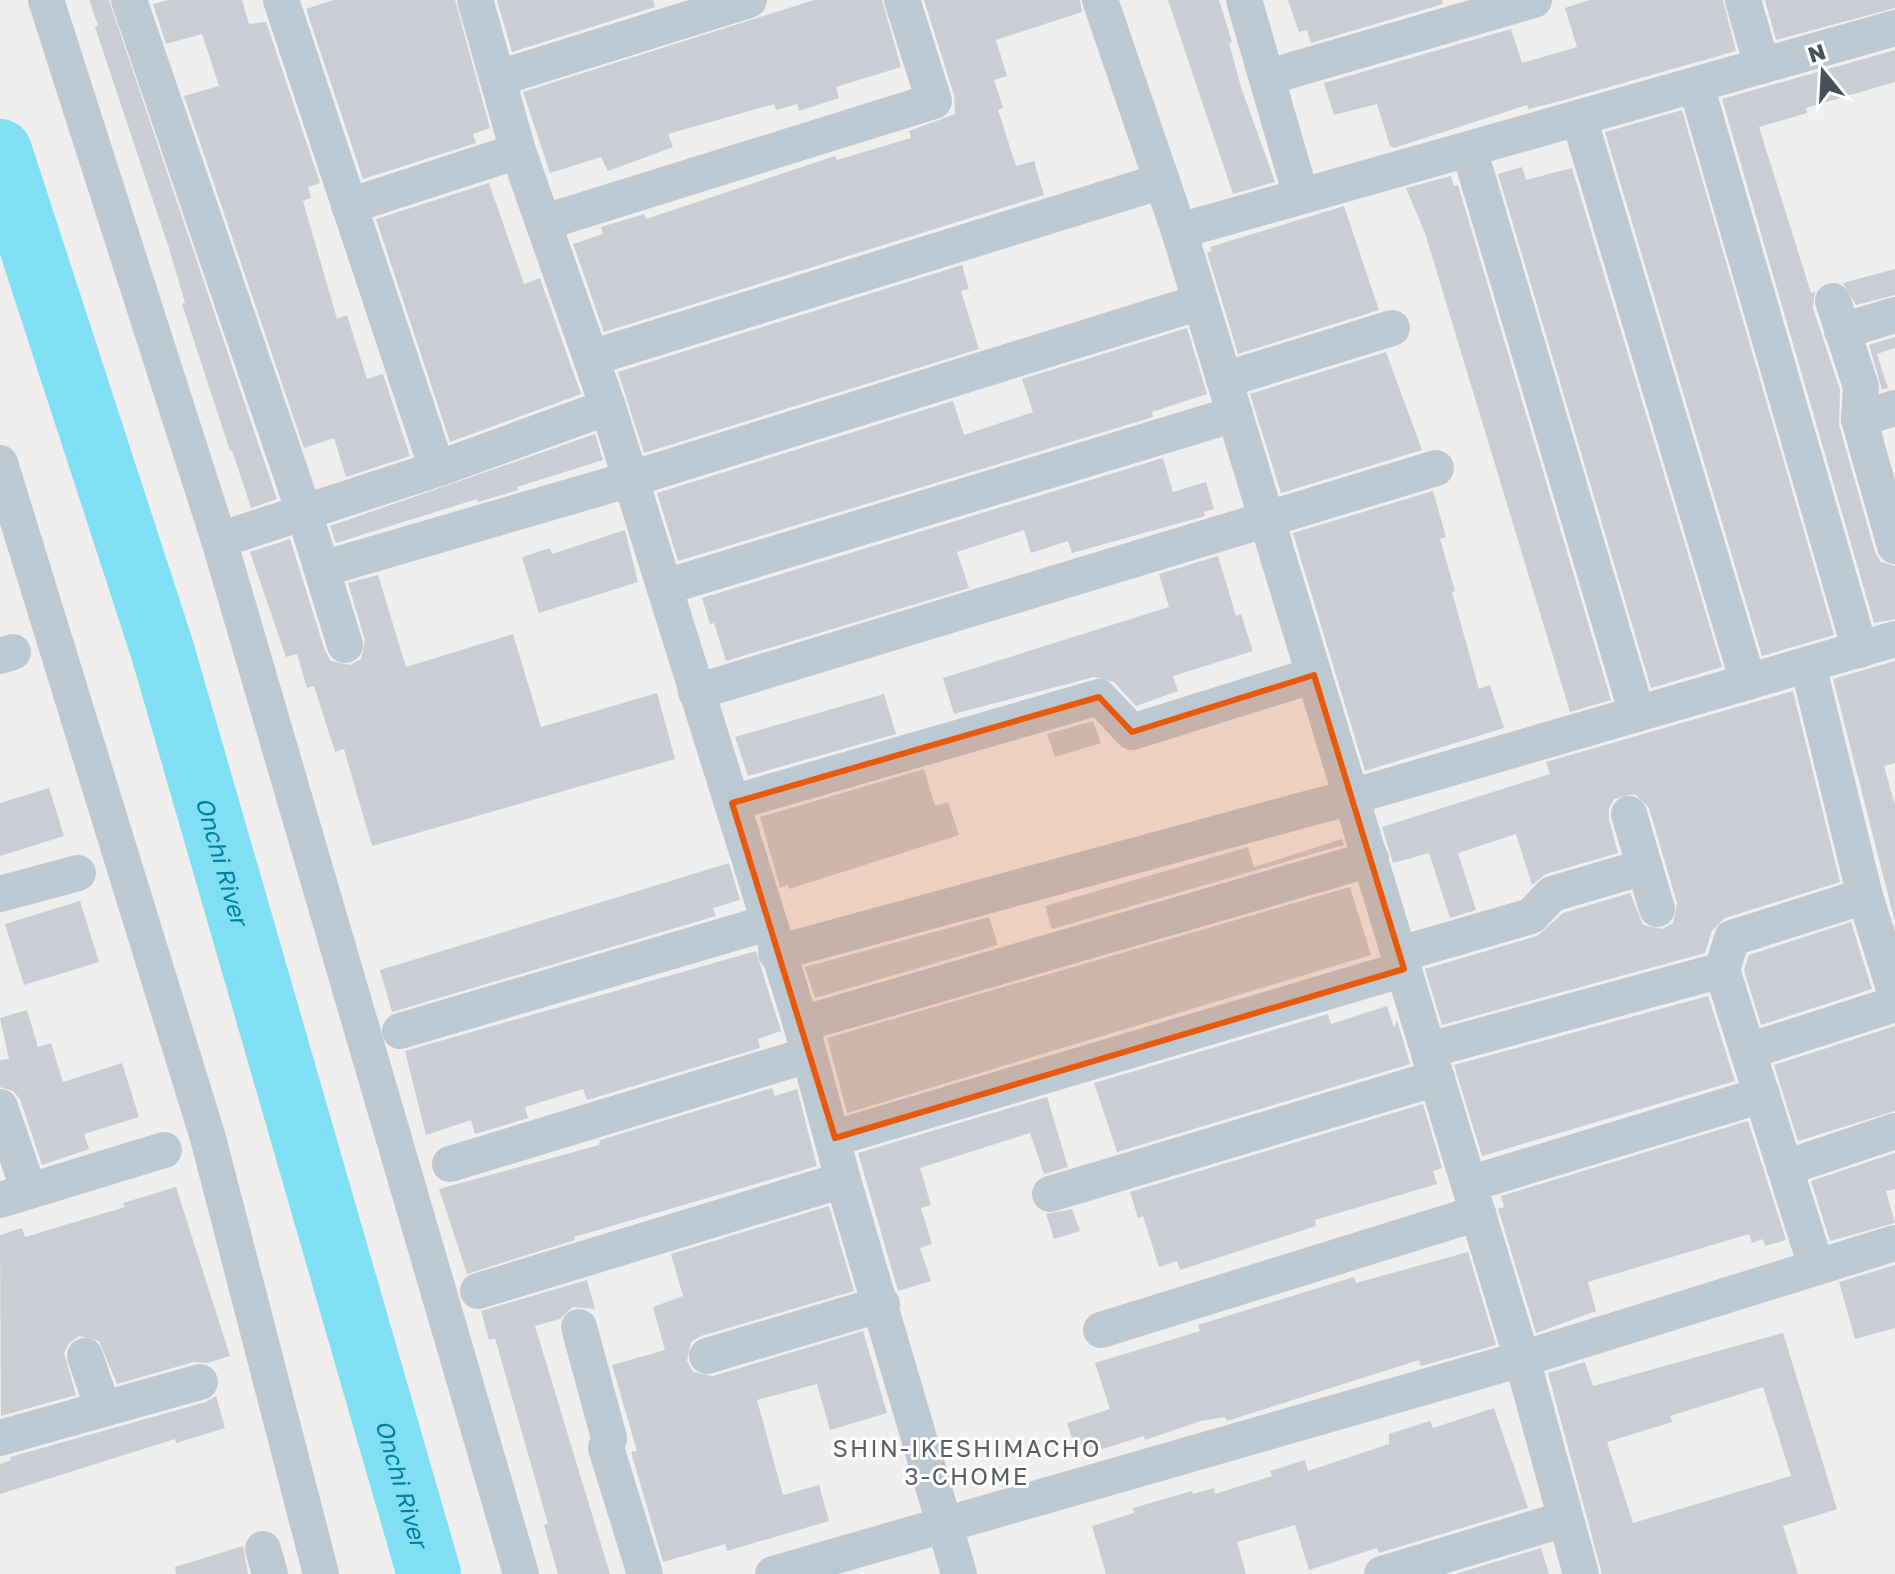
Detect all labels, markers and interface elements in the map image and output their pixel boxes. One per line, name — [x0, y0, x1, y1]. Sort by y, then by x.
north arrow — [1783, 32, 1863, 112]
text: N — [1805, 37, 1829, 68]
water label: Onchi River — [191, 793, 256, 932]
water label: Onchi River — [371, 1416, 436, 1554]
district label: SHIN-IKESHIMACHO 3-CHOME — [833, 1433, 1101, 1490]

